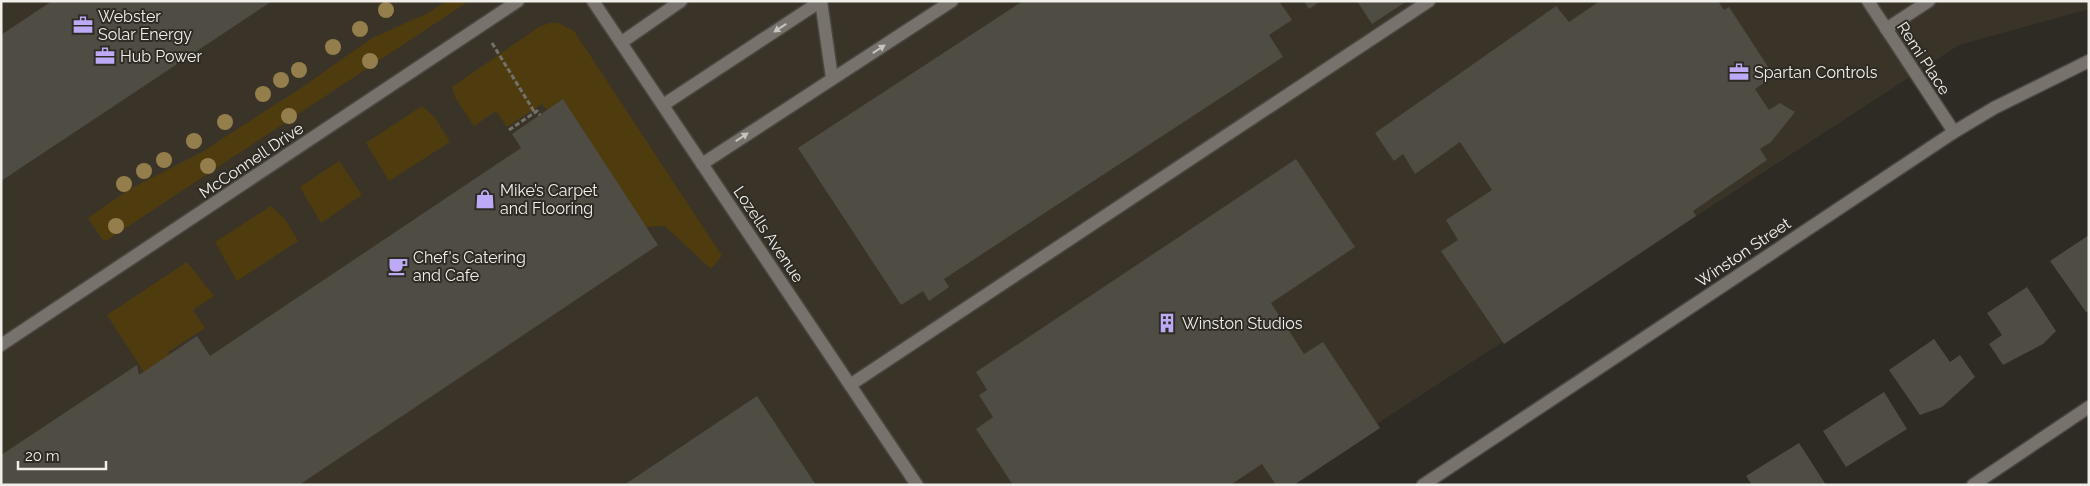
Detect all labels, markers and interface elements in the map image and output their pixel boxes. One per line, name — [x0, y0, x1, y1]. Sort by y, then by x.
place label: Webster Solar Energy — [98, 7, 192, 44]
office icon: Webster Solar Energy — [72, 14, 94, 36]
street label: Remi Place — [1893, 18, 1954, 98]
one-way arrow — [774, 23, 787, 33]
one-way arrow — [872, 44, 885, 53]
office icon: Hub Power — [94, 45, 116, 67]
place label: Hub Power — [120, 47, 202, 66]
office icon: Spartan Controls — [1728, 61, 1750, 83]
place label: Spartan Controls — [1754, 63, 1878, 82]
street label: McConnell Drive — [196, 119, 307, 202]
one-way arrow — [736, 132, 749, 142]
place label: Mike’s Carpet and Flooring — [500, 181, 598, 218]
street label: Lozells Avenue — [729, 183, 808, 286]
shop icon: Mike’s Carpet and Flooring — [474, 188, 496, 210]
street label: Winston Street — [1692, 213, 1795, 291]
place label: Chef's Catering and Cafe — [413, 248, 526, 285]
cafe icon: Chef's Catering and Cafe — [387, 255, 409, 277]
building icon: Winston Studios — [1156, 312, 1178, 334]
place label: Winston Studios — [1182, 314, 1303, 333]
scale bar — [18, 438, 105, 470]
text: 20 m — [25, 447, 60, 465]

